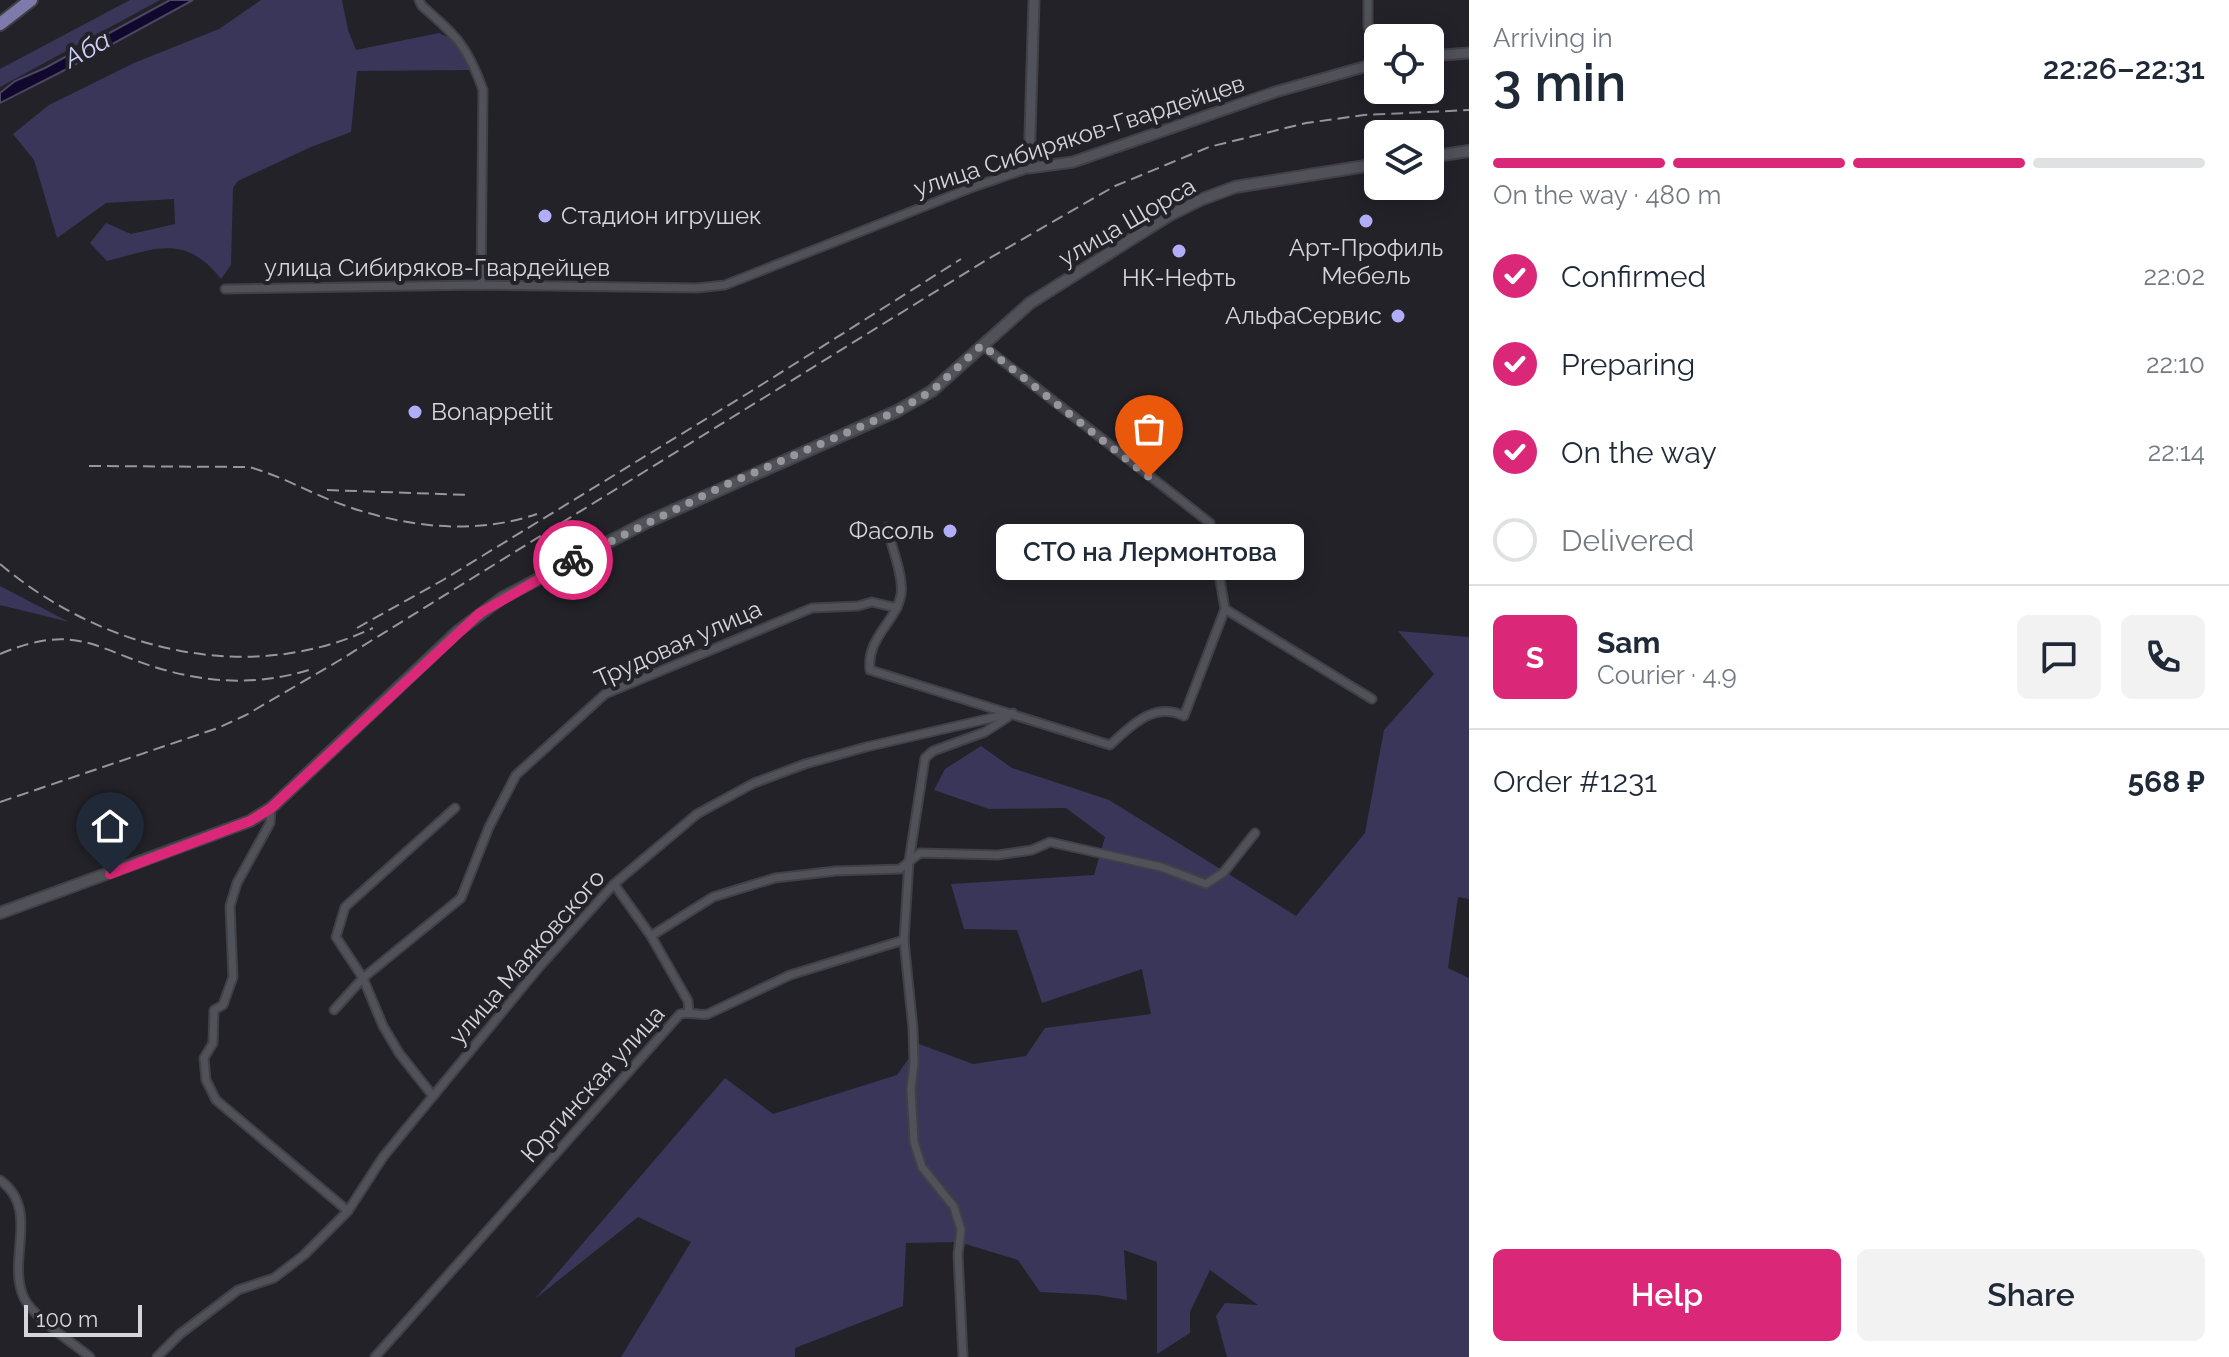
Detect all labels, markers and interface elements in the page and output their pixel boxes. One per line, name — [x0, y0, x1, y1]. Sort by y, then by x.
text: Arriving in — [1493, 23, 1613, 53]
water label: Аба — [57, 24, 115, 75]
map controls — [1364, 24, 1444, 200]
button: locate — [1364, 24, 1444, 104]
text: 22:26–22:31 — [2043, 51, 2205, 86]
text: 3 min — [1493, 52, 1626, 113]
street label: улица Сибиряков-Гвардейцев — [910, 68, 1248, 203]
button: layers — [1364, 120, 1444, 200]
street label: улица Щорса — [1053, 171, 1200, 272]
text: On the way · 480 m — [1493, 180, 1721, 210]
place label: Стадион игрушек — [561, 201, 762, 230]
marker: Стадион игрушек — [536, 207, 554, 225]
marker: Арт-Профиль Мебель — [1357, 212, 1375, 230]
place label: Арт-Профиль Мебель — [1289, 233, 1443, 290]
marker: НК-Нефть — [1170, 242, 1188, 260]
street label: улица Сибиряков-Гвардейцев — [264, 253, 610, 282]
icon: check — [1493, 254, 1537, 298]
text: Confirmed — [1561, 259, 1706, 294]
text: 22:02 — [2144, 261, 2205, 291]
place label: НК-Нефть — [1122, 263, 1236, 292]
place label: АльфаСервис — [1225, 301, 1382, 330]
marker: АльфаСервис — [1389, 307, 1407, 325]
icon: check — [1493, 342, 1537, 386]
text: Preparing — [1561, 347, 1695, 382]
text: 22:10 — [2146, 349, 2205, 379]
pin — [1115, 395, 1183, 477]
place label: Bonappetit — [431, 397, 553, 426]
marker: Bonappetit — [406, 403, 424, 421]
icon: bag — [1127, 407, 1171, 451]
icon: check — [1493, 430, 1537, 474]
text: On the way — [1561, 435, 1717, 470]
text: 22:14 — [2148, 437, 2205, 467]
place label: Фасоль — [849, 516, 934, 545]
courier — [533, 520, 613, 600]
marker: Фасоль — [941, 522, 959, 540]
text: Delivered — [1561, 523, 1694, 558]
callout: СТО на Лермонтова — [995, 525, 1303, 581]
text: СТО на Лермонтова — [1023, 537, 1277, 567]
icon: bike — [551, 538, 595, 582]
street label: Трудовая улица — [590, 594, 766, 693]
button: chat — [2017, 615, 2101, 699]
button: phone — [2121, 615, 2205, 699]
text: Sam — [1597, 625, 1660, 660]
text: S — [1526, 640, 1544, 675]
text: Courier · 4.9 — [1597, 660, 1737, 690]
text: Order #1231 — [1493, 764, 1657, 799]
text: 568 ₽ — [2127, 764, 2205, 799]
pin — [76, 792, 144, 874]
icon: home — [88, 804, 132, 848]
street label: улица Маяковского — [443, 863, 611, 1050]
street label: Юргинская улица — [515, 999, 671, 1168]
button: Help — [1493, 1249, 1841, 1341]
button: Share — [1857, 1249, 2205, 1341]
scale bar — [24, 1301, 142, 1337]
text: 100 m — [36, 1306, 98, 1332]

